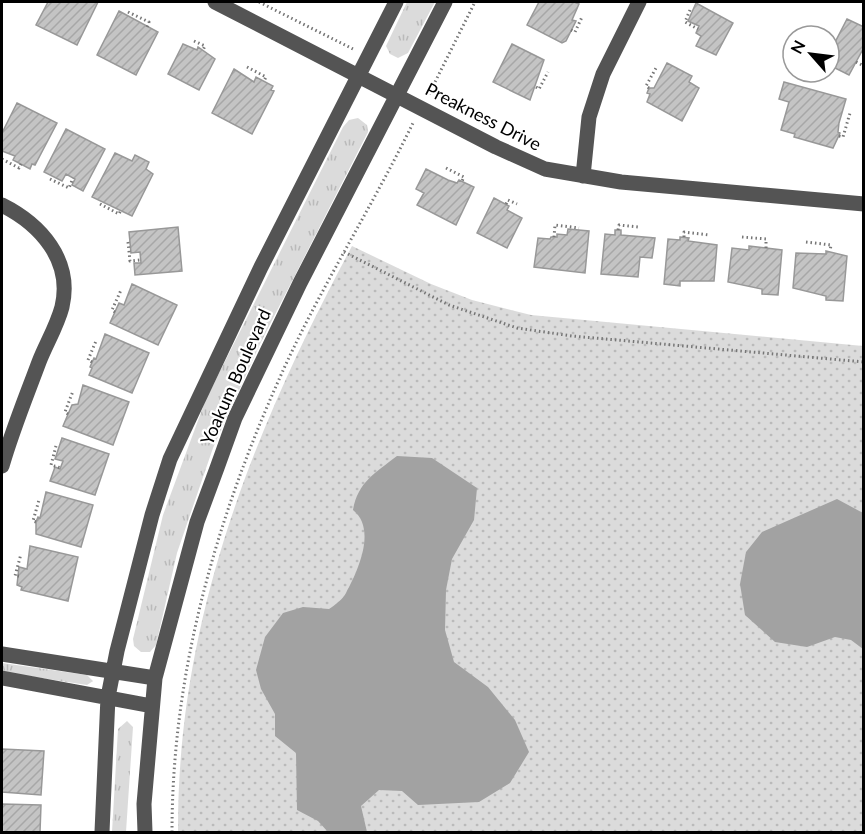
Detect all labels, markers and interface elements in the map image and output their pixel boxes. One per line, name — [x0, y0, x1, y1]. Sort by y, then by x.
north arrow — [781, 24, 841, 84]
text: N — [786, 37, 809, 57]
street label: Preakness Drive — [422, 77, 545, 155]
street label: Yoakum Boulevard — [195, 305, 275, 448]

